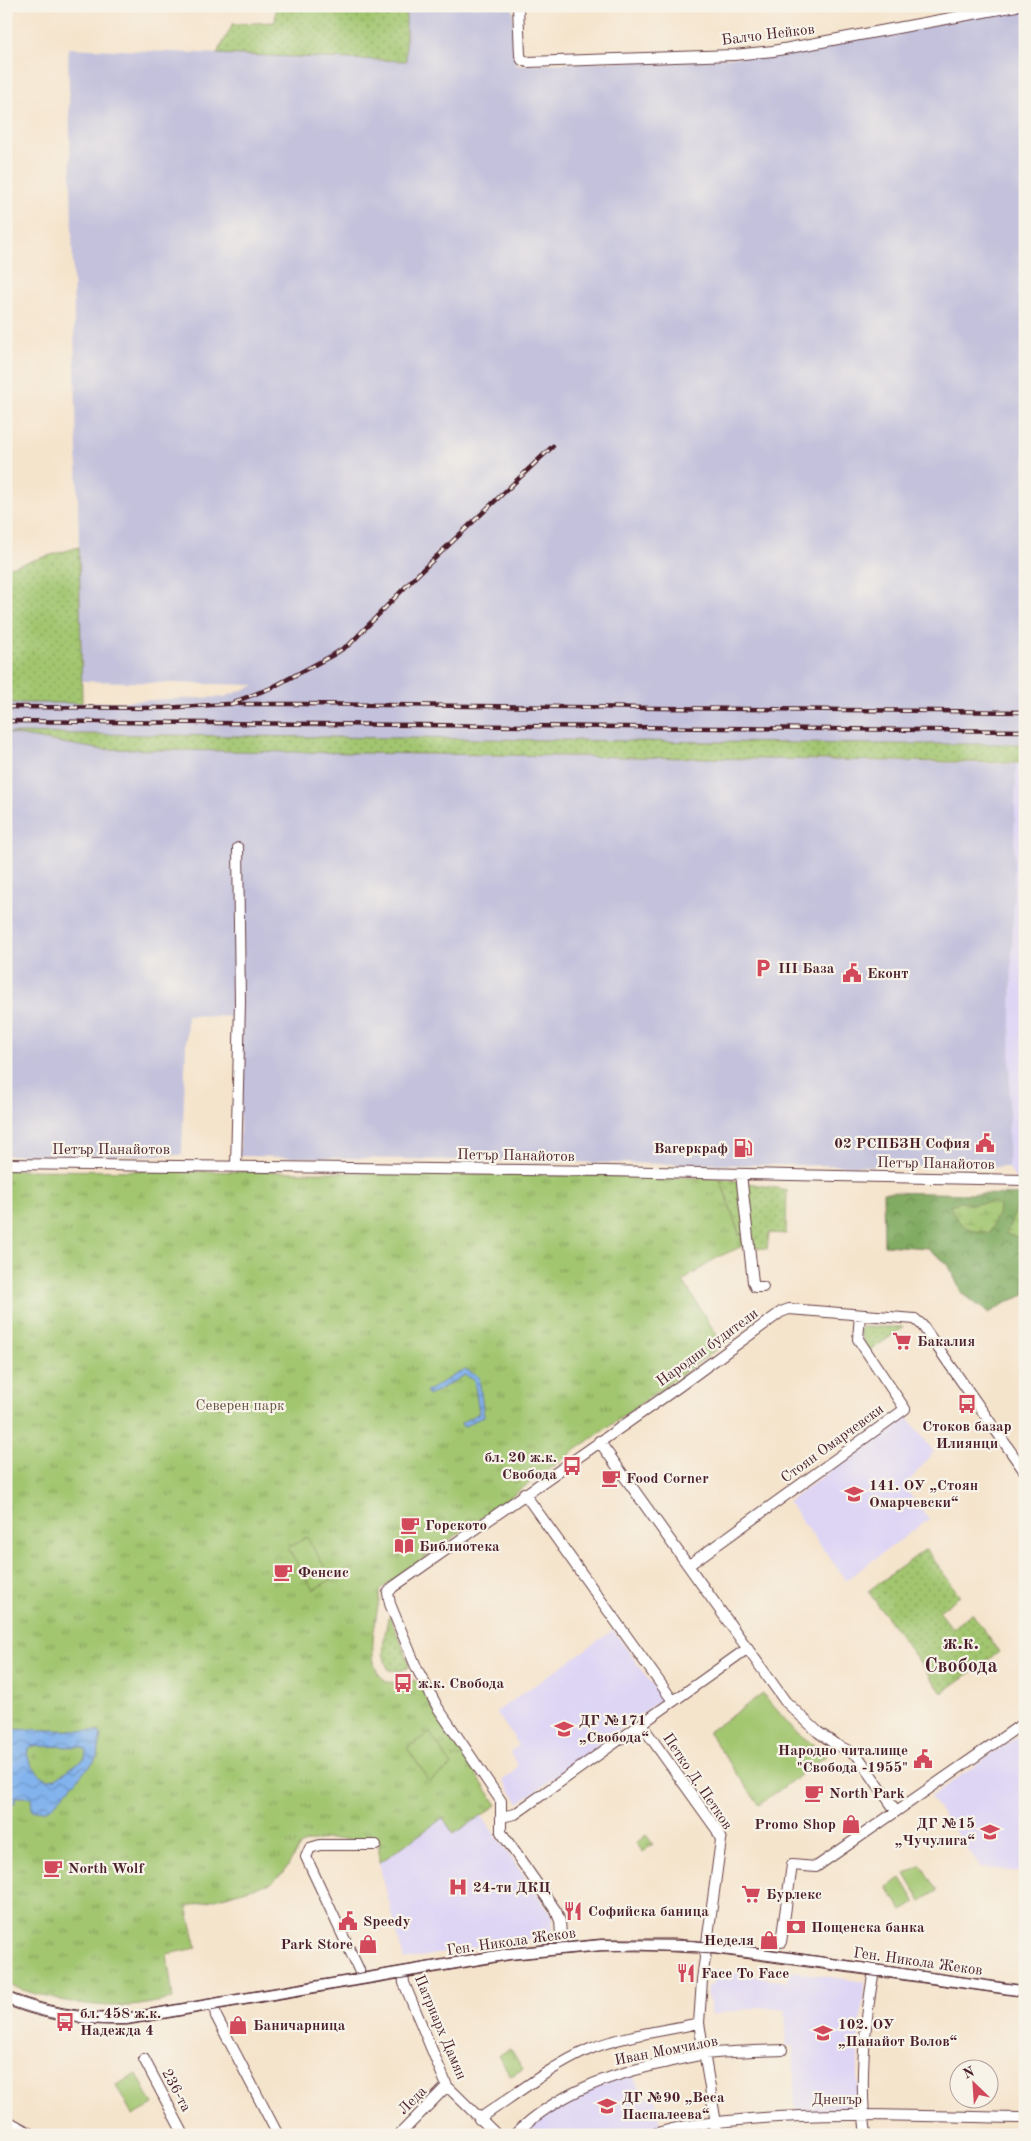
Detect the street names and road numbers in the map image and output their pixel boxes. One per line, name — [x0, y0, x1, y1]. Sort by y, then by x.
street label: Балчо Нейков — [721, 22, 816, 49]
street label: Петър Панайотов — [52, 1143, 170, 1158]
street label: Петър Панайотов — [457, 1148, 575, 1165]
street label: Петър Панайотов — [877, 1156, 995, 1173]
street label: Народни будители — [654, 1306, 761, 1390]
street label: Стоян Омарчевски — [779, 1402, 887, 1486]
street label: Петко Д. Петков — [659, 1731, 734, 1833]
street label: Ген. Никола Жеков — [446, 1926, 577, 1959]
street label: Ген. Никола Жеков — [852, 1946, 983, 1979]
street label: Патриарх Дамян — [411, 1973, 468, 2082]
street label: Иван Момчилов — [613, 2034, 719, 2069]
street label: 236-та — [158, 2067, 193, 2115]
street label: Леда — [396, 2084, 431, 2118]
street label: Днепър — [812, 2093, 862, 2108]

